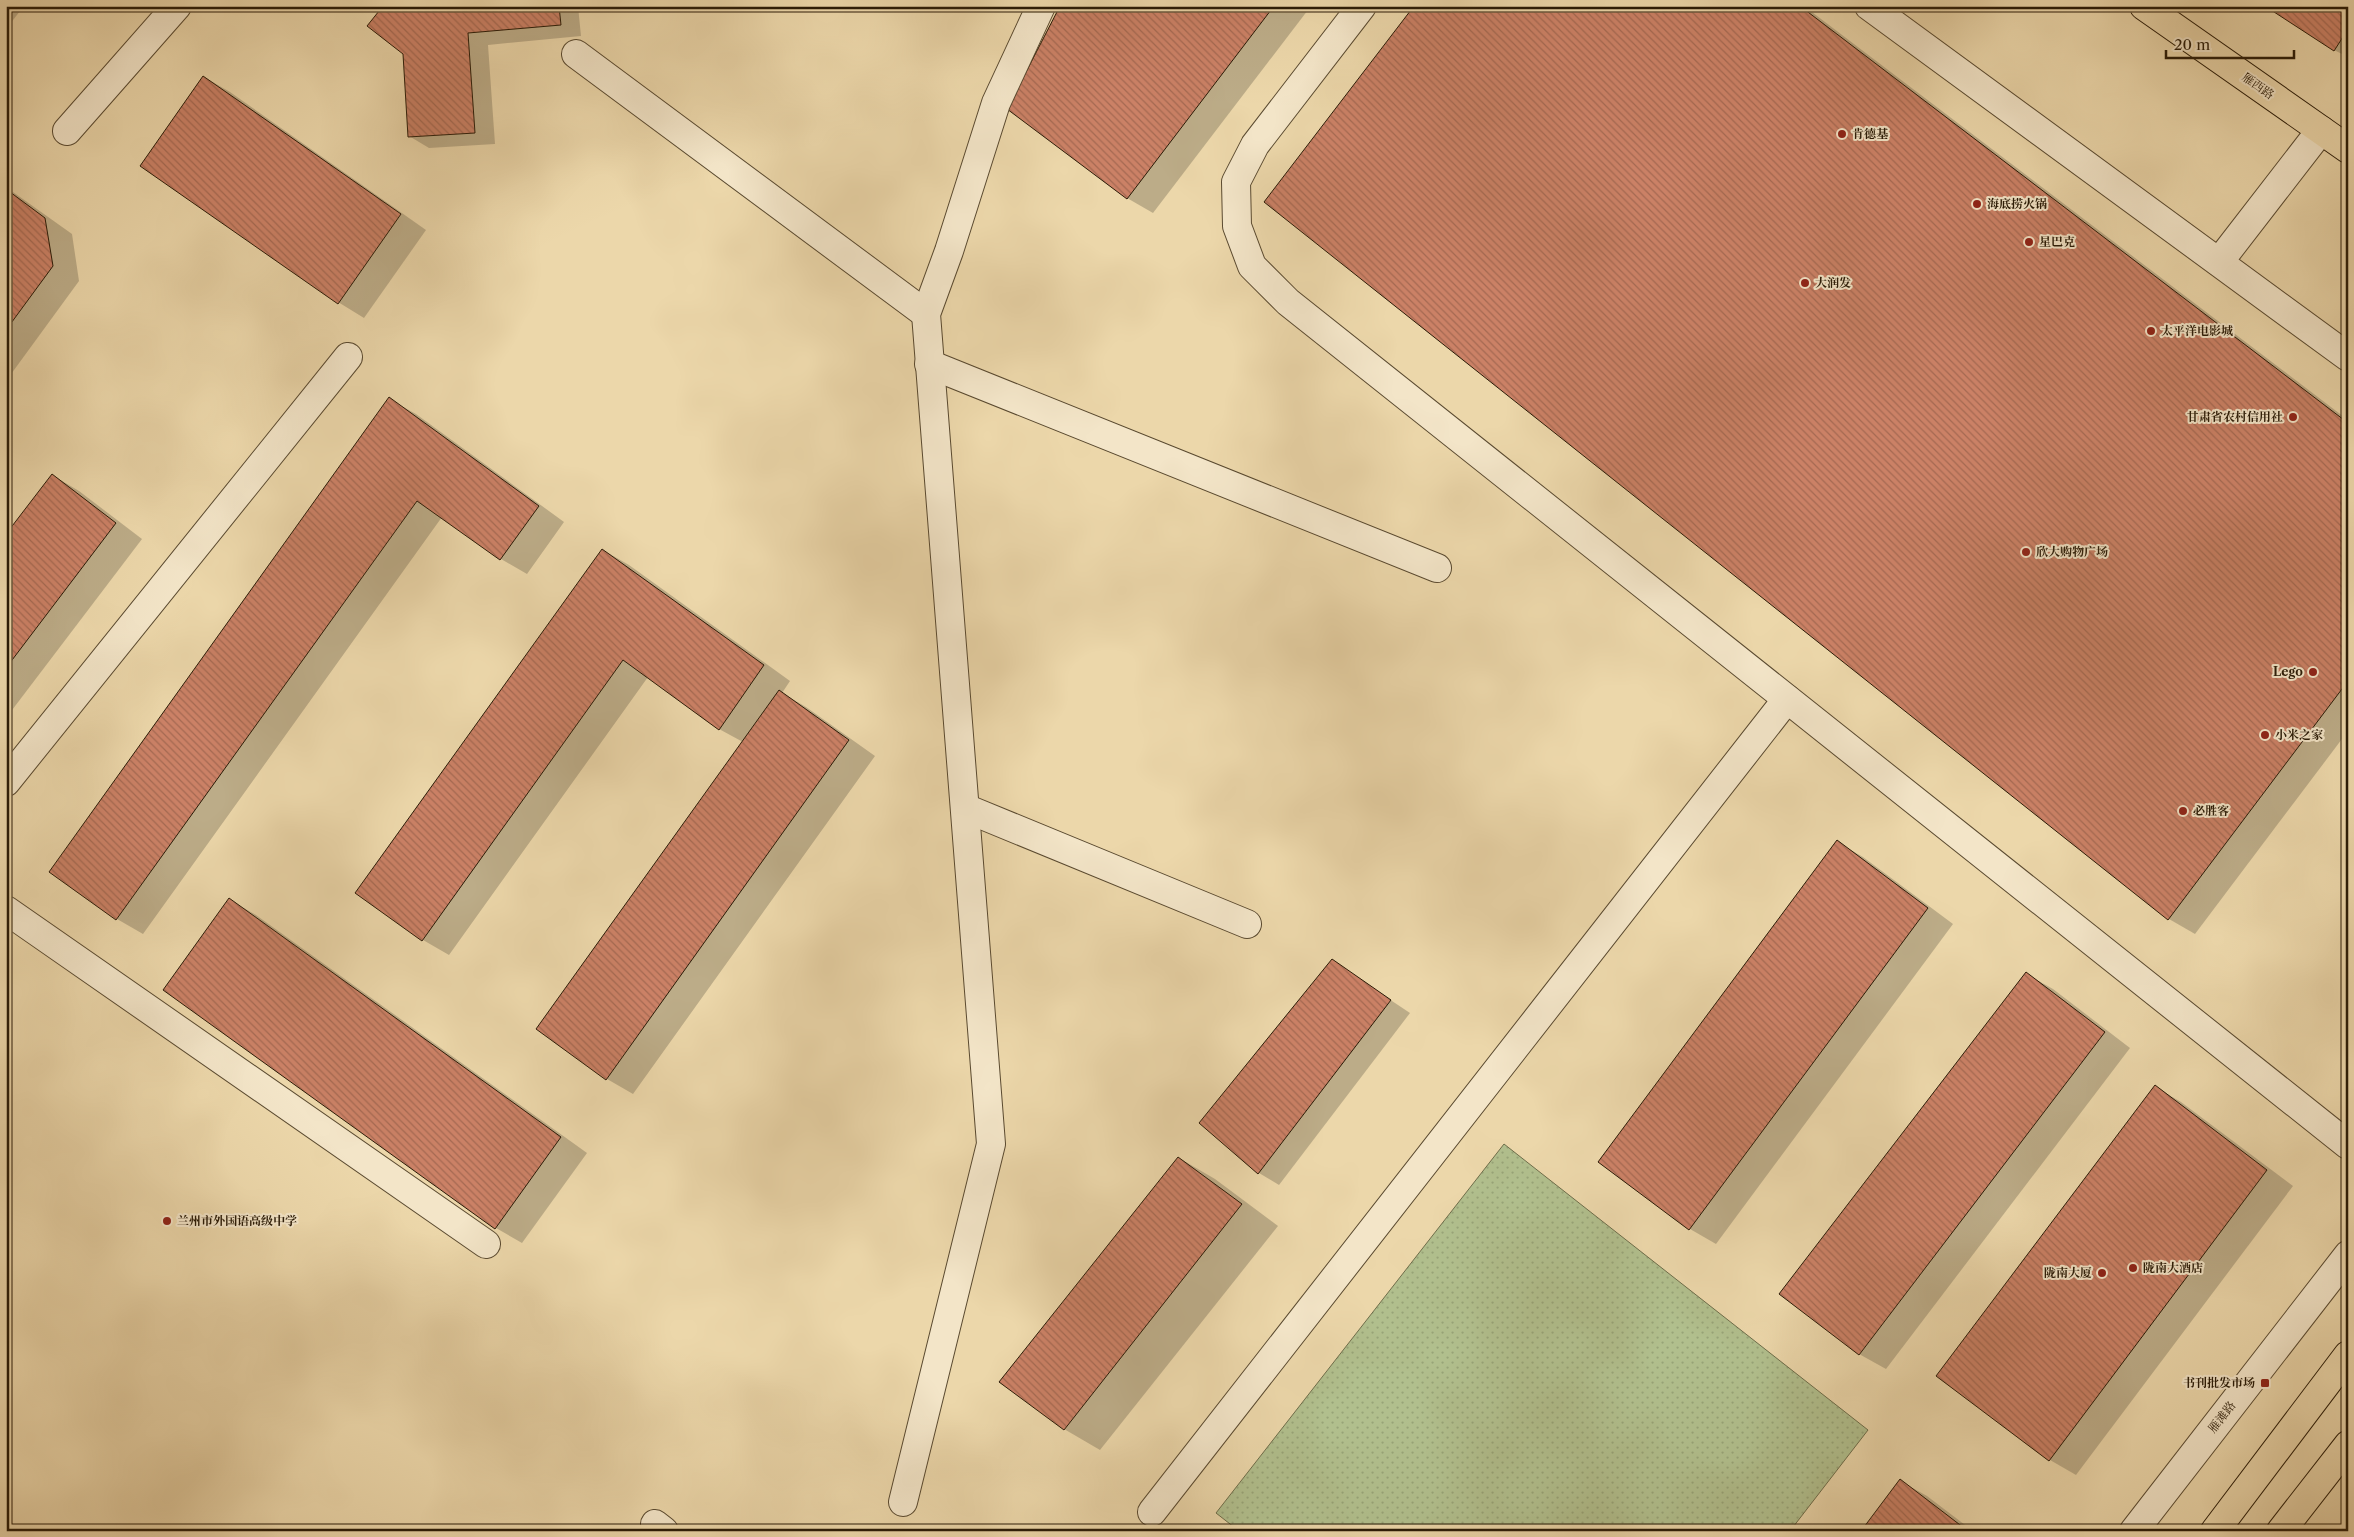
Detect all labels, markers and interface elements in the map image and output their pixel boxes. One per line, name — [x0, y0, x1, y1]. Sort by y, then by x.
scale bar — [2166, 28, 2294, 60]
text: 20 m — [2174, 35, 2210, 54]
street label: 雁西路 — [2239, 69, 2277, 102]
place label: 肯德基 — [1852, 126, 1889, 141]
marker: 肯德基 — [1836, 128, 1848, 140]
place label: 海底捞火锅 — [1987, 196, 2047, 211]
marker: 海底捞火锅 — [1971, 198, 1983, 210]
place label: 星巴克 — [2039, 234, 2075, 249]
marker: 星巴克 — [2023, 236, 2035, 248]
place label: 大润发 — [1815, 275, 1851, 290]
marker: 大润发 — [1799, 277, 1811, 289]
place label: 太平洋电影城 — [2161, 323, 2233, 338]
marker: 太平洋电影城 — [2145, 325, 2157, 337]
place label: 甘肃省农村信用社 — [2187, 409, 2283, 424]
marker: 甘肃省农村信用社 — [2287, 411, 2299, 423]
place label: 欣大购物广场 — [2036, 544, 2108, 559]
marker: 欣大购物广场 — [2020, 546, 2032, 558]
place label: Lego — [2273, 664, 2303, 679]
marker: Lego — [2307, 666, 2319, 678]
place label: 小米之家 — [2275, 727, 2323, 742]
marker: 小米之家 — [2259, 729, 2271, 741]
place label: 必胜客 — [2193, 803, 2229, 818]
marker: 必胜客 — [2177, 805, 2189, 817]
place label: 兰州市外国语高级中学 — [177, 1213, 297, 1228]
marker: 兰州市外国语高级中学 — [161, 1215, 173, 1227]
place label: 陇南大酒店 — [2143, 1260, 2203, 1275]
marker: 陇南大酒店 — [2127, 1262, 2139, 1274]
place label: 陇南大厦 — [2044, 1265, 2092, 1280]
marker: 陇南大厦 — [2096, 1267, 2108, 1279]
place label: 书刊批发市场 — [2183, 1375, 2255, 1390]
marker: 书刊批发市场 — [2259, 1377, 2271, 1389]
street label: 雁滩路 — [2205, 1398, 2239, 1435]

